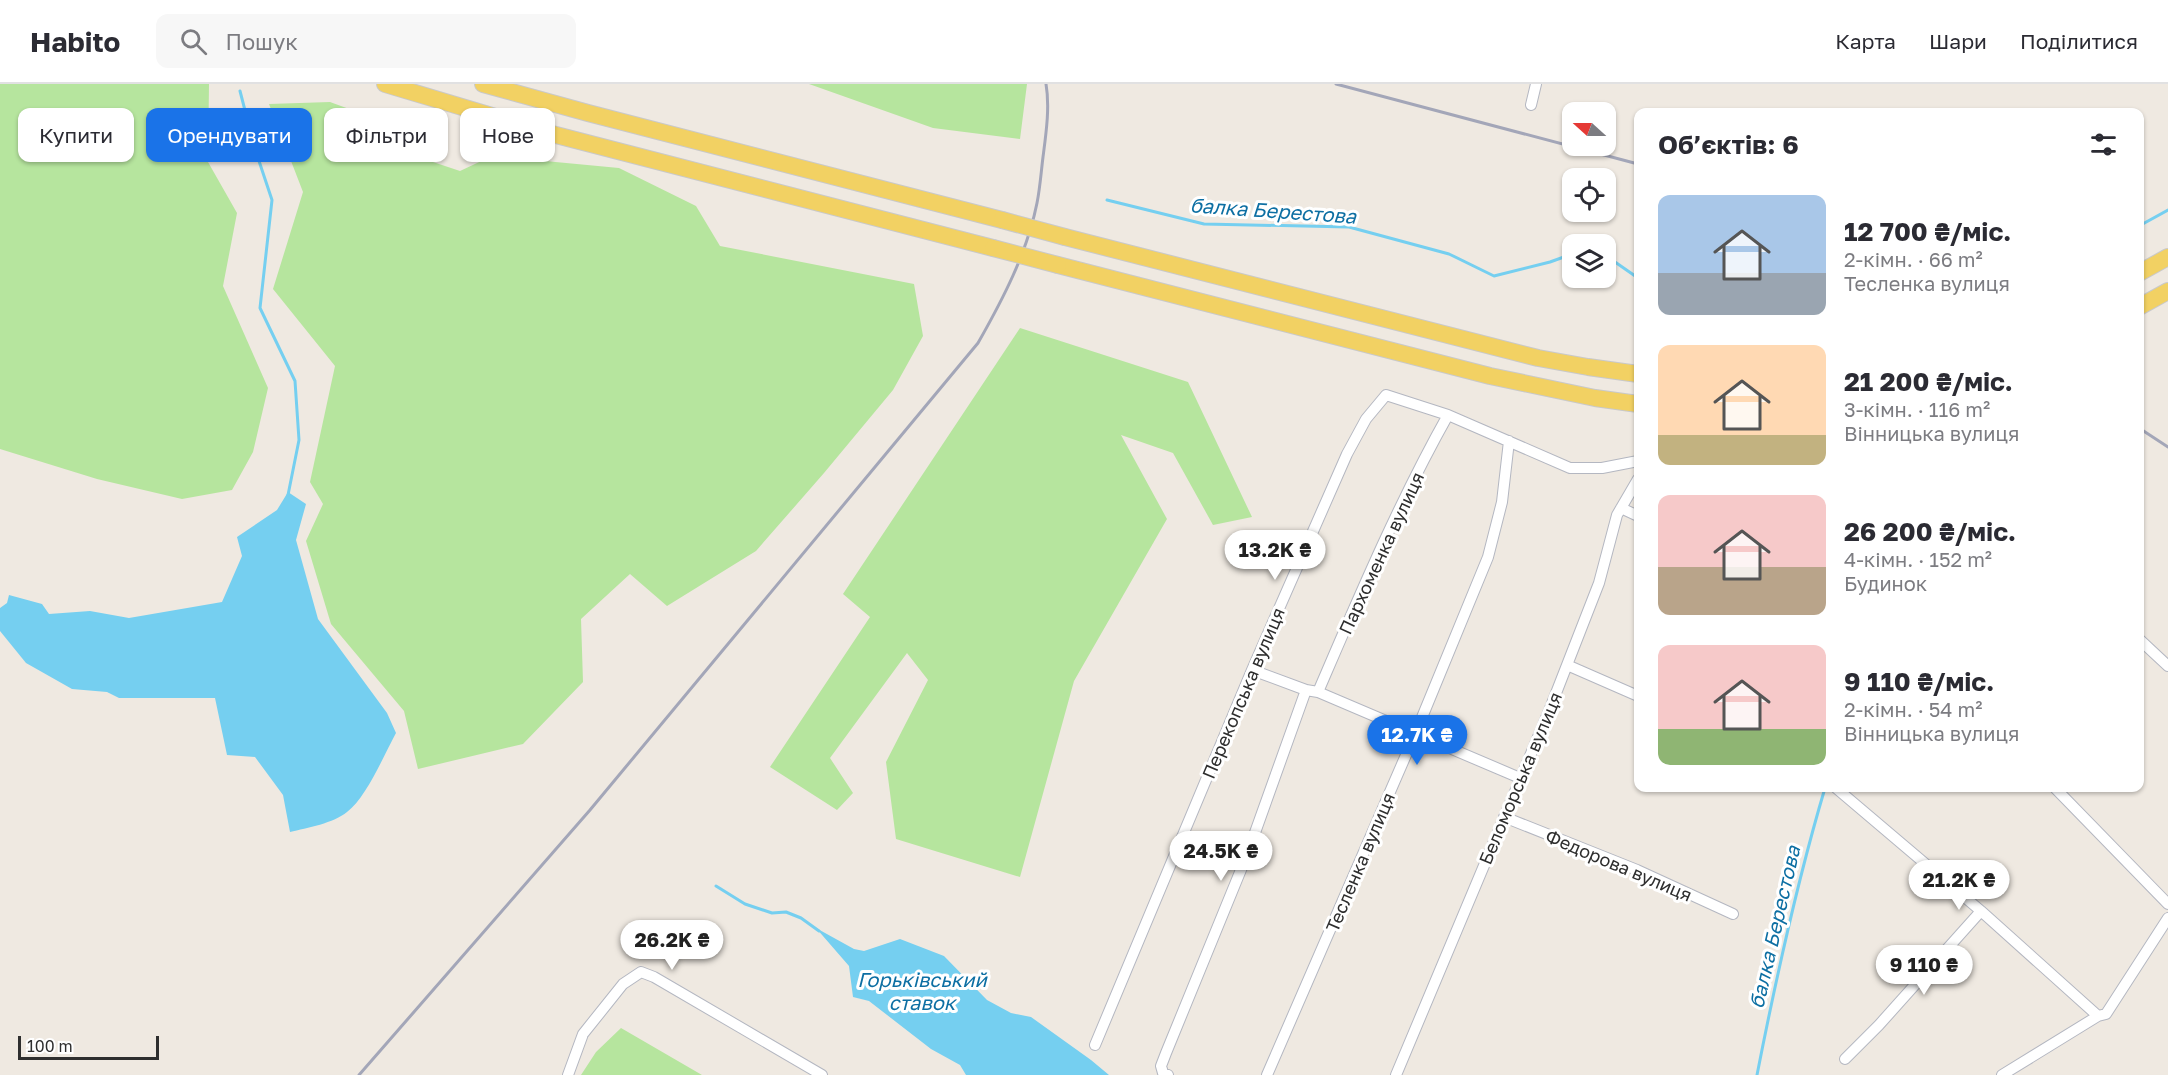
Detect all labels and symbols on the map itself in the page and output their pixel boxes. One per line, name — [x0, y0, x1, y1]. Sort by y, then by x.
north arrow — [1562, 102, 1616, 156]
water label: балка Берестова — [1189, 192, 1358, 228]
street label: Пархоменка вулиця — [1334, 468, 1428, 638]
pin: 13.2K ₴ — [1220, 530, 1330, 581]
street label: Перекопська вулиця — [1197, 604, 1289, 782]
street label: Беломорська вулиця — [1474, 688, 1566, 868]
pin: 12.7K ₴ — [1362, 715, 1472, 766]
street label: Тесленка вулиця — [1321, 789, 1399, 935]
street label: Федорова вулиця — [1543, 824, 1695, 906]
pin: 24.5K ₴ — [1166, 831, 1276, 882]
water label: балка Берестова — [1744, 843, 1805, 1011]
pin: 21.2K ₴ — [1904, 860, 2014, 911]
pin: 26.2K ₴ — [617, 920, 727, 971]
pin: 9 110 ₴ — [1869, 945, 1979, 996]
water label: Горьківський ставок — [857, 967, 988, 1014]
scale bar — [18, 1033, 159, 1060]

